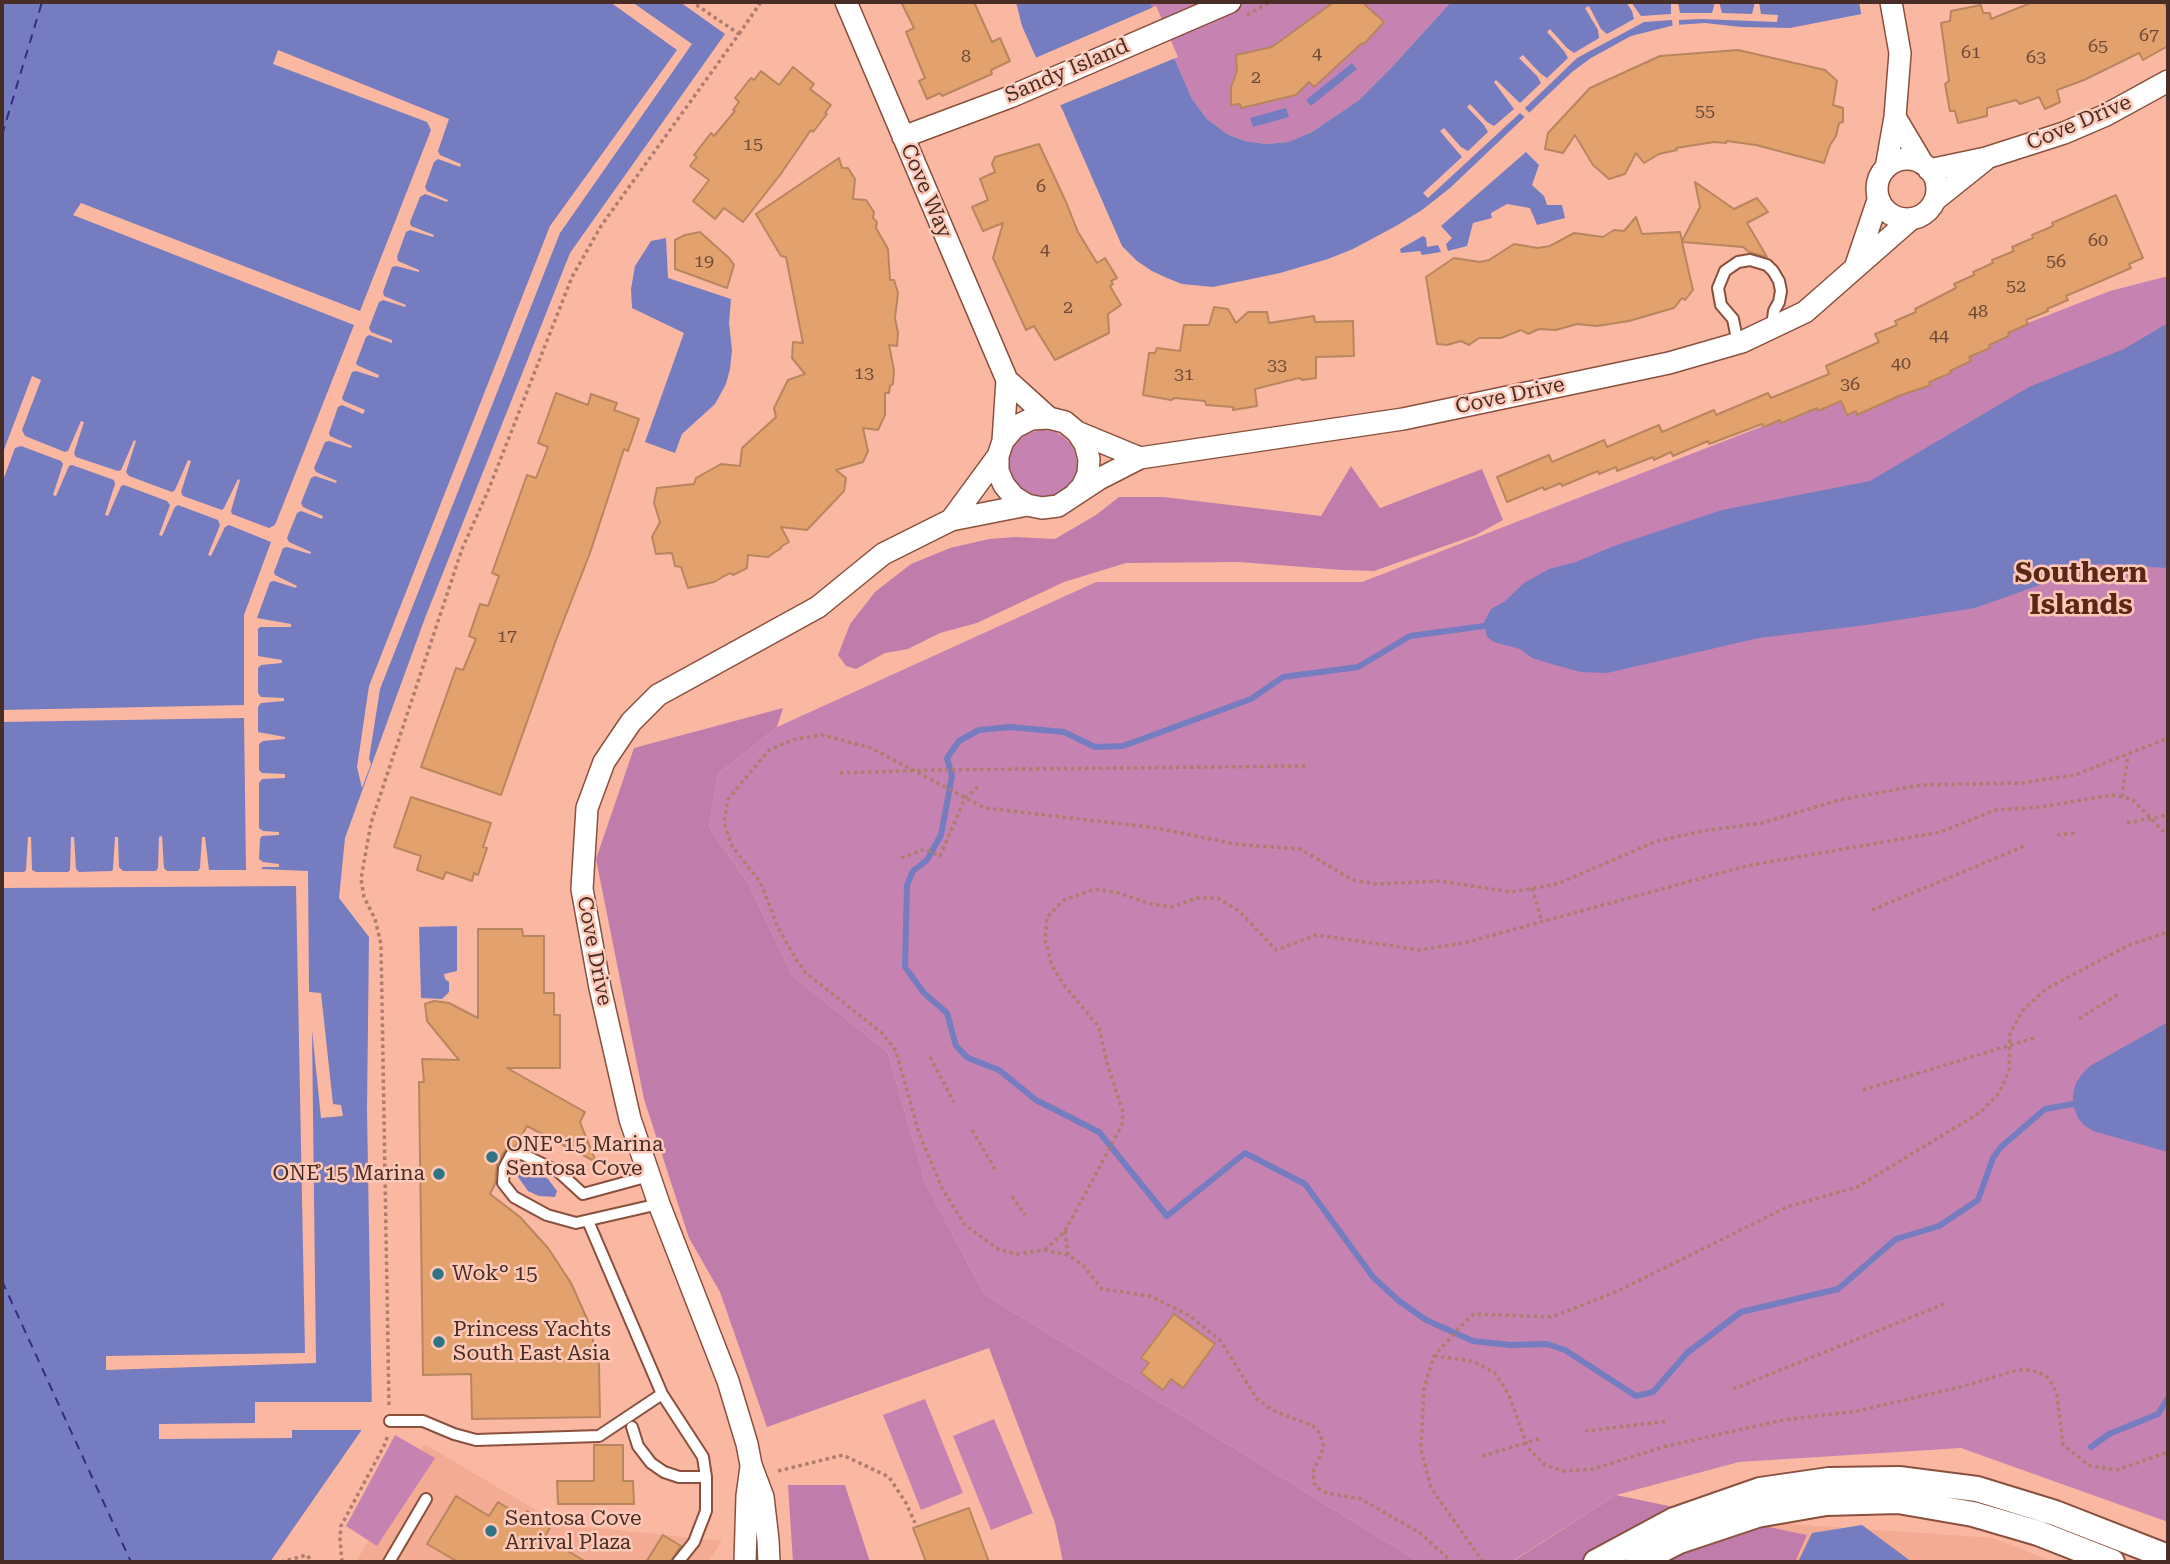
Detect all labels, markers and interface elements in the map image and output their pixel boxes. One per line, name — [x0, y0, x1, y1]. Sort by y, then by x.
house number: 67 — [2139, 25, 2159, 47]
street label: Sandy Island — [1001, 34, 1133, 108]
house number: 65 — [2088, 36, 2108, 58]
house number: 61 — [1961, 42, 1981, 64]
house number: 4 — [1312, 43, 1322, 65]
house number: 8 — [961, 46, 971, 68]
house number: 63 — [2026, 47, 2046, 69]
house number: 2 — [1251, 67, 1261, 89]
street label: Cove Drive — [2023, 90, 2135, 156]
house number: 55 — [1695, 101, 1715, 123]
house number: 15 — [743, 134, 763, 156]
street label: Cove Way — [895, 140, 957, 242]
house number: 6 — [1036, 176, 1046, 198]
house number: 60 — [2088, 230, 2108, 252]
house number: 4 — [1040, 239, 1050, 261]
house number: 19 — [694, 251, 714, 273]
house number: 56 — [2046, 251, 2066, 273]
house number: 52 — [2006, 276, 2026, 298]
house number: 2 — [1063, 297, 1073, 319]
house number: 48 — [1968, 301, 1988, 323]
house number: 44 — [1929, 325, 1949, 347]
house number: 40 — [1891, 353, 1911, 375]
house number: 33 — [1267, 355, 1287, 377]
house number: 13 — [854, 363, 874, 385]
house number: 31 — [1174, 364, 1194, 386]
street label: Cove Drive — [1453, 372, 1567, 420]
house number: 36 — [1840, 374, 1860, 396]
district label: Southern Islands — [2015, 557, 2147, 623]
house number: 17 — [497, 626, 517, 648]
street label: Cove Drive — [571, 894, 617, 1008]
place label: ONE°15 Marina Sentosa Cove — [506, 1132, 663, 1182]
marker: ONE°15 Marina Sentosa Cove — [484, 1149, 500, 1165]
place label: ONE ̊15 Marina — [272, 1161, 425, 1187]
marker: ONE ̊15 Marina — [431, 1166, 447, 1182]
place label: Wok° 15 — [452, 1261, 538, 1287]
marker: Wok° 15 — [430, 1266, 446, 1282]
place label: Princess Yachts South East Asia — [453, 1317, 611, 1367]
marker: Princess Yachts South East Asia — [431, 1334, 447, 1350]
place label: Sentosa Cove Arrival Plaza — [505, 1506, 641, 1556]
marker: Sentosa Cove Arrival Plaza — [483, 1523, 499, 1539]

